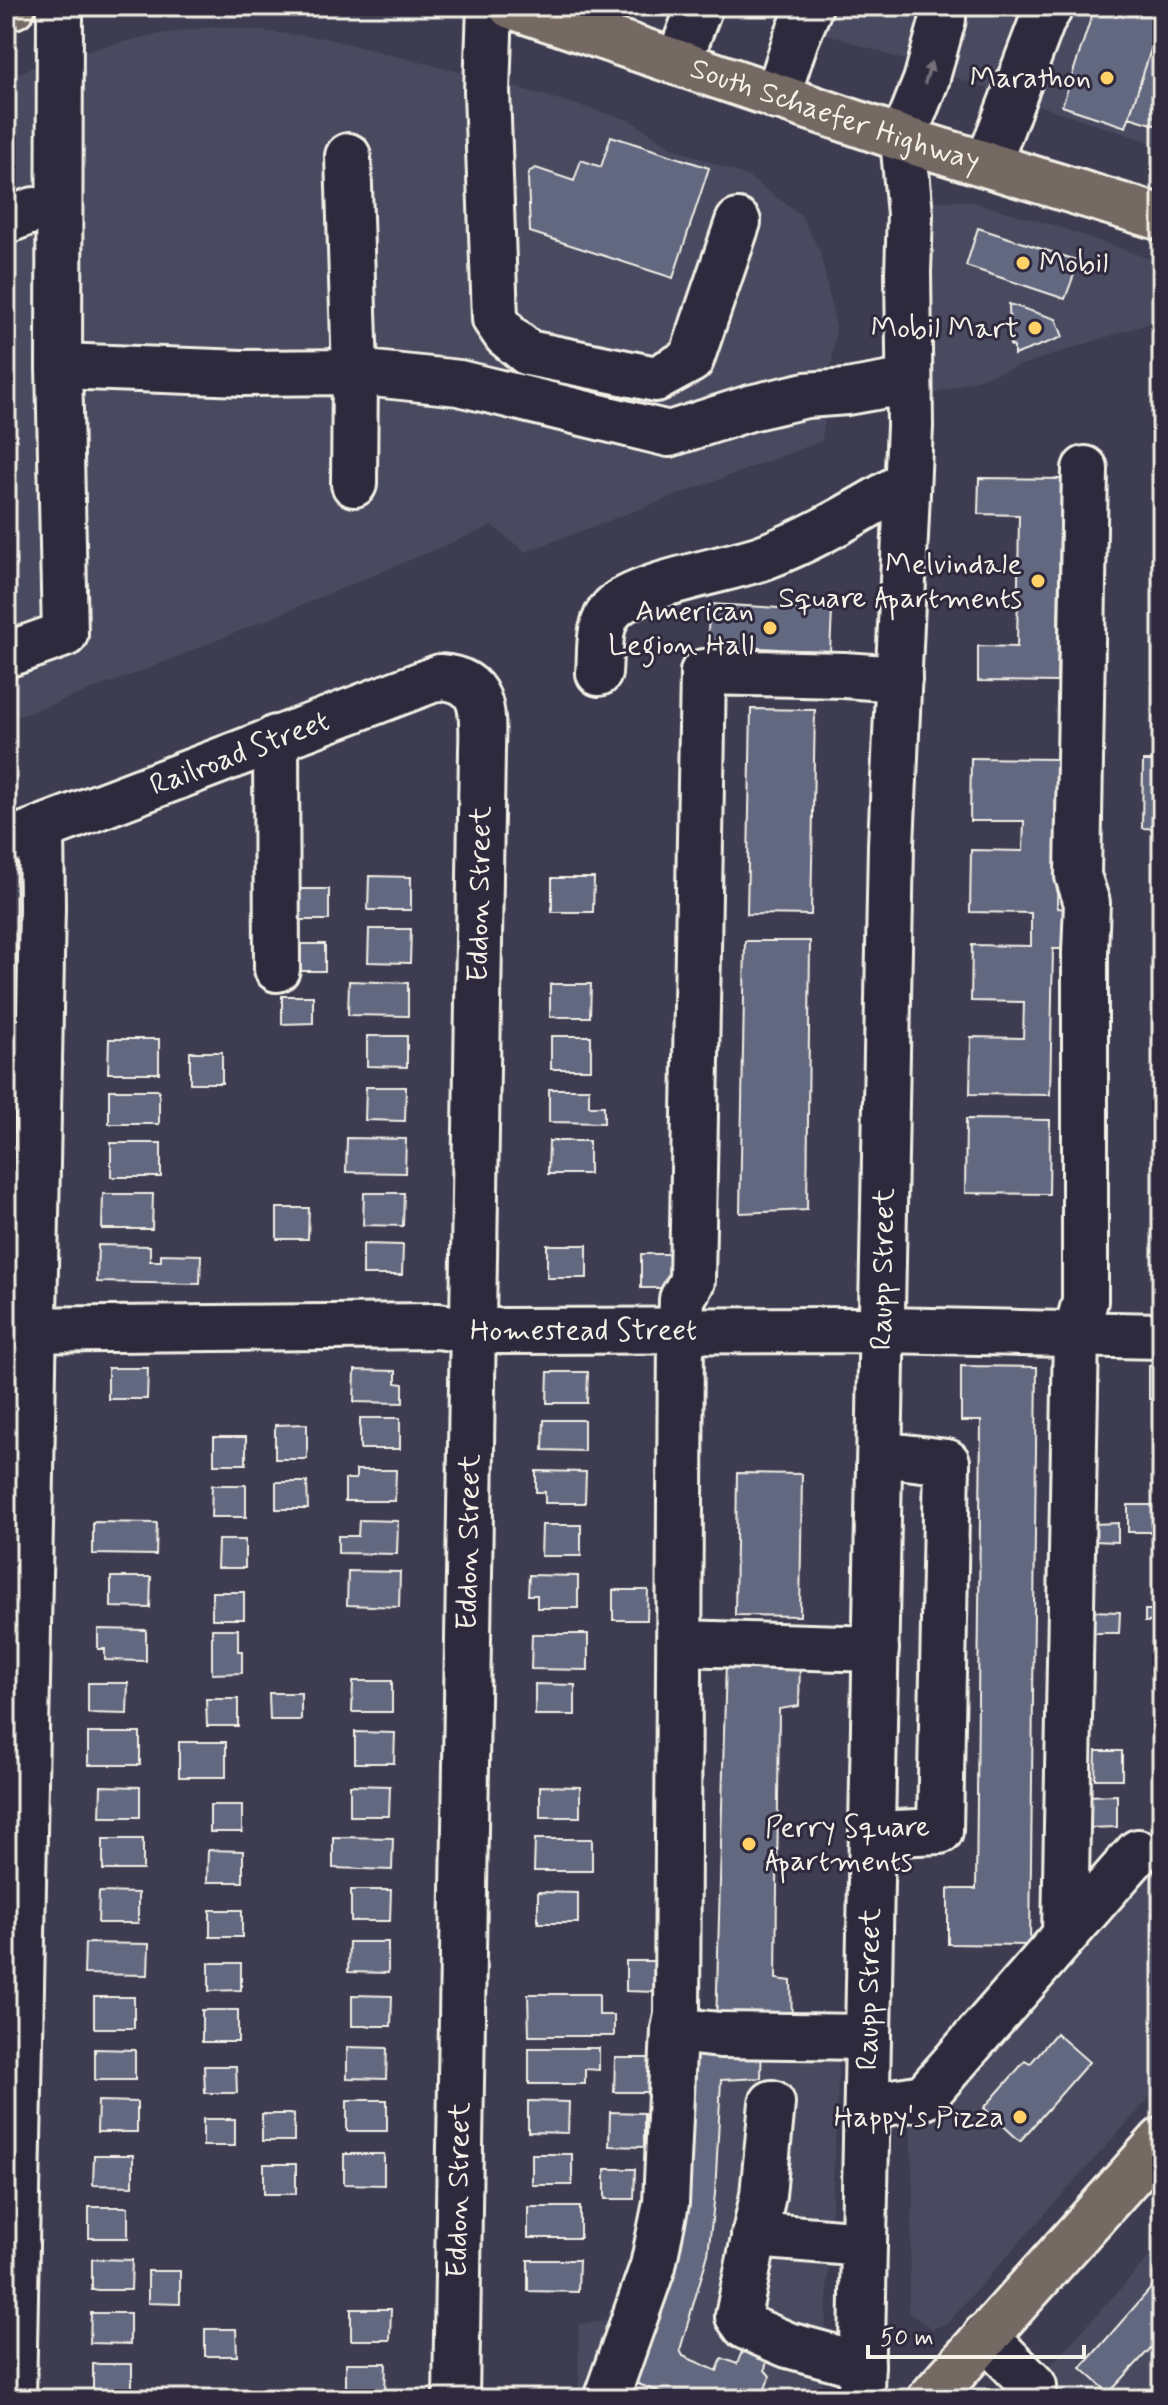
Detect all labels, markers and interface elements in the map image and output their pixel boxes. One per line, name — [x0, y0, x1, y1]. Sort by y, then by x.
street label: South Schaefer Highway — [685, 49, 985, 181]
place label: Marathon — [970, 59, 1091, 98]
one-way arrow — [922, 61, 935, 85]
marker: Marathon — [1098, 69, 1116, 87]
place label: Mobil — [1039, 244, 1108, 283]
marker: Mobil — [1014, 254, 1032, 272]
place label: Mobil Mart — [871, 309, 1019, 348]
marker: Mobil Mart — [1026, 319, 1044, 337]
place label: Melvindale Square Apartments — [778, 545, 1022, 621]
marker: Melvindale Square Apartments — [1029, 572, 1047, 590]
place label: American Legion Hall — [608, 592, 754, 668]
marker: American Legion Hall — [761, 619, 779, 637]
street label: Railroad Street — [144, 701, 335, 805]
street label: Eddon Street — [459, 805, 501, 982]
street label: Raupp Street — [862, 1187, 904, 1351]
street label: Homestead Street — [470, 1311, 697, 1351]
street label: Eddon Street — [448, 1453, 490, 1630]
place label: Perry Square Apartments — [765, 1808, 930, 1884]
marker: Perry Square Apartments — [740, 1835, 758, 1853]
street label: Raupp Street — [848, 1907, 890, 2071]
place label: Happy's Pizza — [834, 2098, 1004, 2137]
street label: Eddon Street — [438, 2101, 480, 2278]
marker: Happy's Pizza — [1011, 2108, 1029, 2126]
scale bar — [868, 2309, 1084, 2359]
text: 50 m — [880, 2323, 934, 2354]

